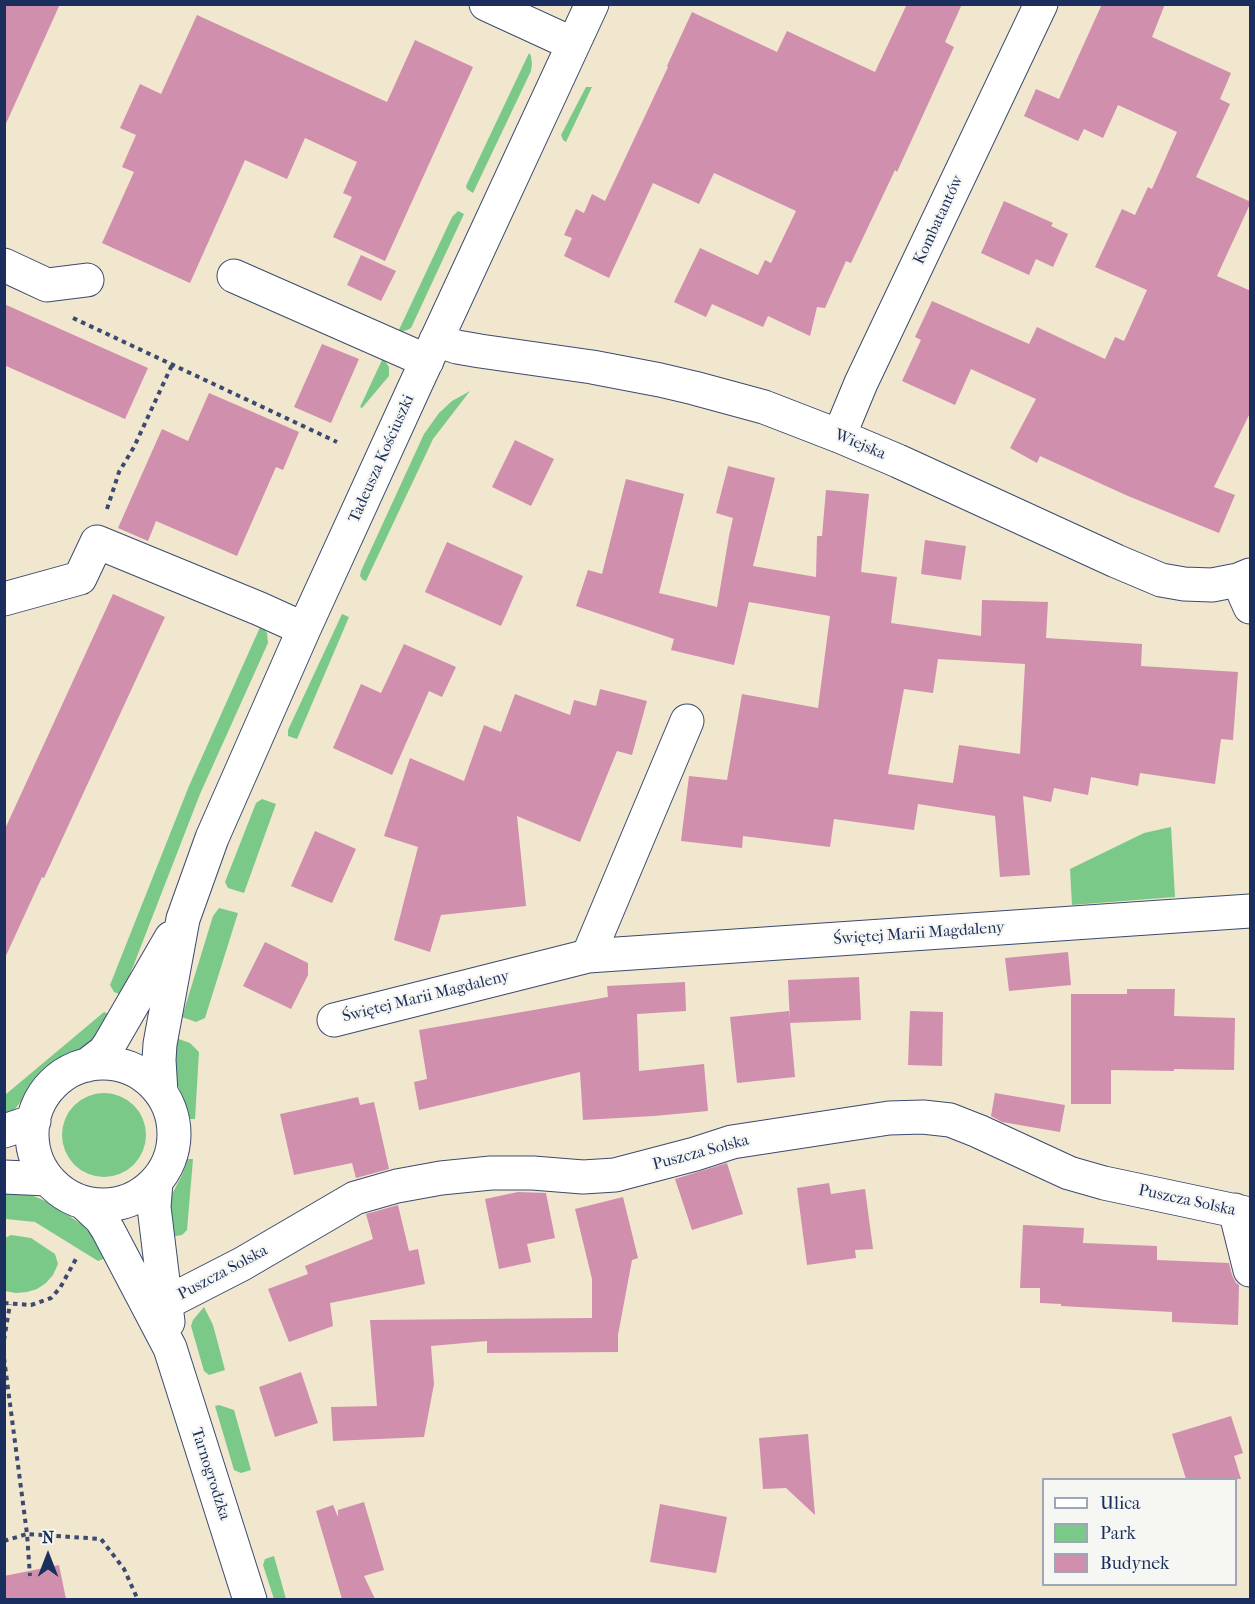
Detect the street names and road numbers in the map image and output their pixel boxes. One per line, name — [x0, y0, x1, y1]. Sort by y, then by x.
street label: Kombatantów — [910, 172, 968, 268]
street label: Tadeusza Kościuszki — [345, 392, 419, 526]
street label: Wiejska — [832, 426, 888, 464]
street label: Świętej Marii Magdaleny — [833, 918, 1005, 950]
street label: Świętej Marii Magdaleny — [341, 967, 511, 1027]
street label: Puszcza Solska — [651, 1131, 751, 1175]
street label: Puszcza Solska — [1137, 1181, 1237, 1221]
street label: Puszcza Solska — [175, 1241, 271, 1305]
street label: Tarnogrodzka — [186, 1425, 234, 1523]

